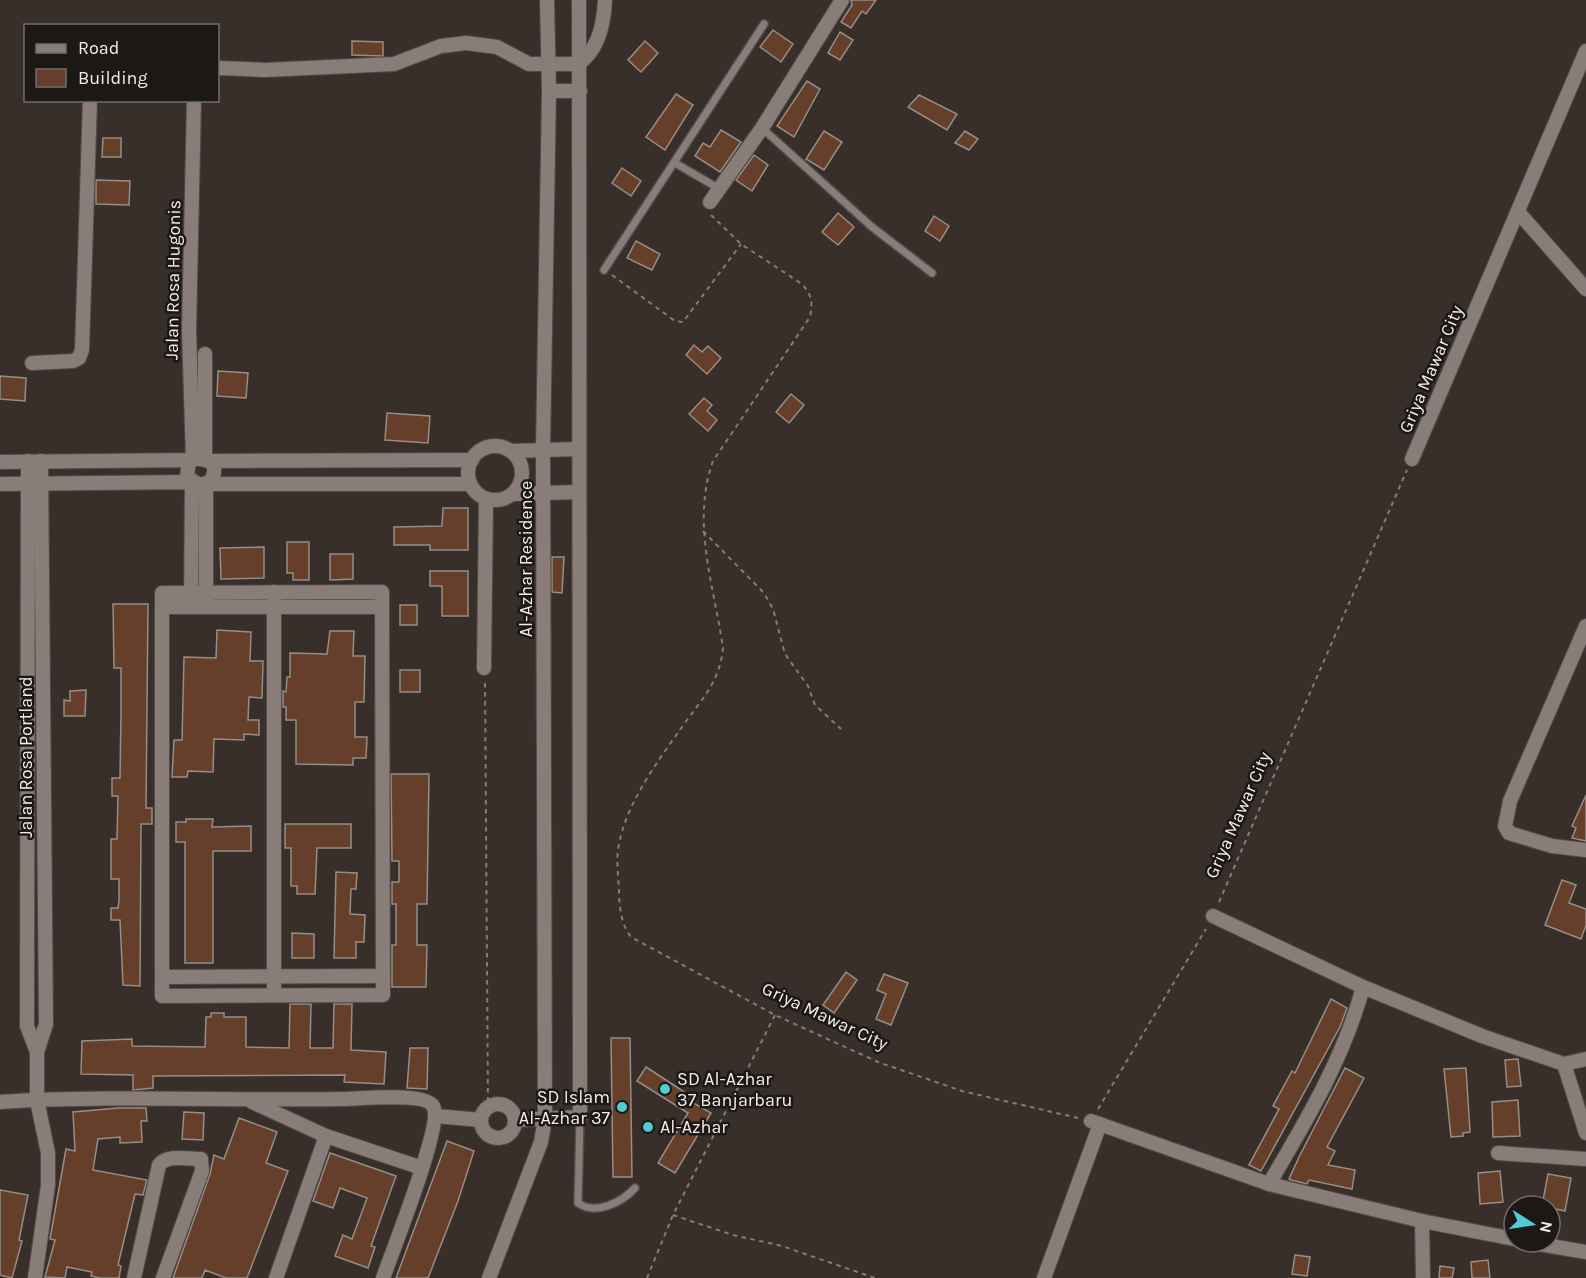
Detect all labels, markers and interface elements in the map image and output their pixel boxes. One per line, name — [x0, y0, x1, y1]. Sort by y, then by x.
legend — [24, 24, 219, 102]
text: Road — [78, 37, 119, 59]
text: Building — [78, 67, 148, 89]
street label: Jalan Rosa Hugonis — [161, 200, 185, 360]
street label: Griya Mawar City — [1394, 301, 1468, 436]
street label: Al-Azhar Residence — [515, 481, 537, 637]
street label: Jalan Rosa Portland — [15, 676, 37, 838]
street label: Griya Mawar City — [1200, 748, 1276, 882]
street label: Griya Mawar City — [759, 977, 892, 1055]
place label: SD Al-Azhar 37 Banjarbaru — [677, 1068, 792, 1111]
marker: SD Al-Azhar 37 Banjarbaru — [658, 1082, 672, 1096]
place label: SD Islam Al-Azhar 37 — [519, 1086, 611, 1129]
marker: SD Islam Al-Azhar 37 — [615, 1100, 629, 1114]
place label: Al-Azhar — [660, 1116, 728, 1138]
marker: Al-Azhar — [641, 1120, 655, 1134]
north arrow — [1502, 1194, 1562, 1254]
text: N — [1536, 1219, 1557, 1235]

